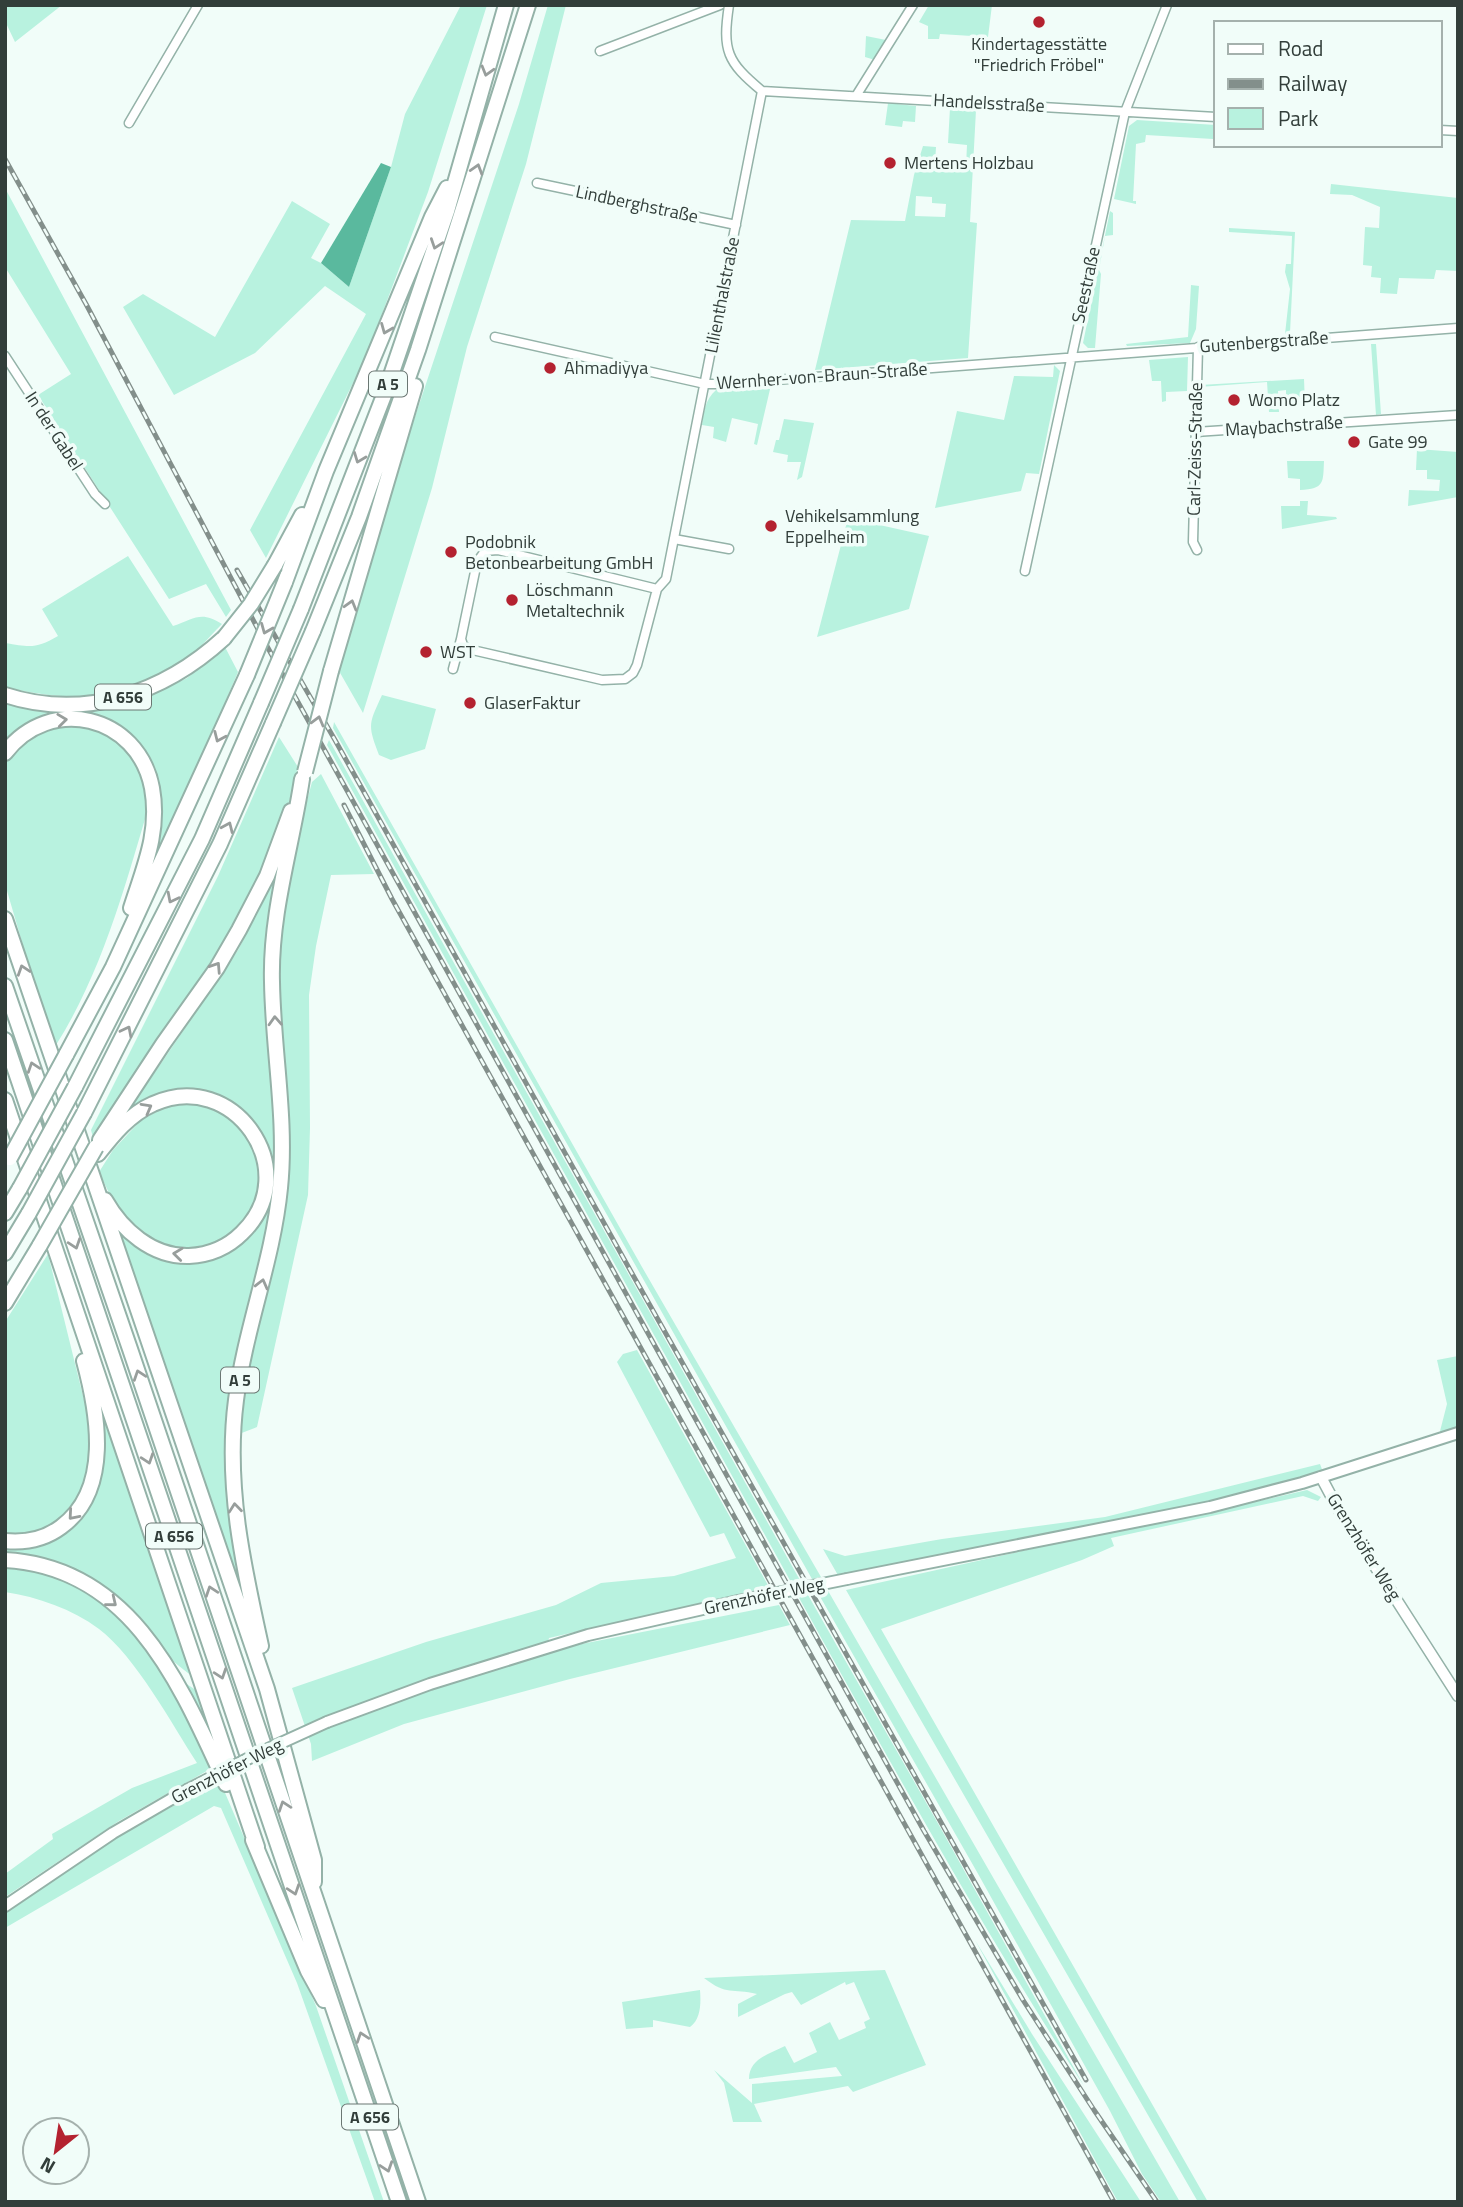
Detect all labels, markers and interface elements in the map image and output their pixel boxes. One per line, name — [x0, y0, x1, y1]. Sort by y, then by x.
marker: Kindertagesstätte "Friedrich Fröbel" — [1031, 14, 1047, 30]
legend — [1214, 21, 1442, 147]
place label: Kindertagesstätte "Friedrich Fröbel" — [971, 30, 1107, 78]
text: Road — [1278, 32, 1323, 64]
one-way arrow — [481, 65, 496, 77]
text: Railway — [1278, 67, 1347, 99]
street label: Handelsstraße — [933, 86, 1045, 119]
text: Park — [1278, 102, 1318, 134]
place label: Mertens Holzbau — [904, 149, 1034, 176]
marker: Mertens Holzbau — [882, 155, 898, 171]
one-way arrow — [469, 163, 483, 176]
street label: Lindberghstraße — [573, 177, 701, 230]
street label: Lilienthalstraße — [697, 234, 746, 355]
one-way arrow — [430, 237, 444, 249]
street label: Seestraße — [1064, 244, 1107, 326]
one-way arrow — [380, 323, 394, 335]
street label: Gutenbergstraße — [1199, 324, 1329, 359]
place label: Ahmadiyya — [564, 354, 648, 381]
street label: Wernher-von-Braun-Straße — [716, 355, 928, 396]
marker: Ahmadiyya — [542, 360, 558, 376]
road number: A 5 — [369, 372, 407, 396]
street label: Carl-Zeiss-Straße — [1180, 382, 1209, 516]
street label: In der Gabel — [19, 386, 90, 476]
place label: Womo Platz — [1248, 386, 1340, 413]
marker: Womo Platz — [1226, 392, 1242, 408]
street label: Maybachstraße — [1224, 408, 1344, 443]
place label: Gate 99 — [1368, 428, 1428, 455]
marker: Gate 99 — [1346, 434, 1362, 450]
one-way arrow — [354, 451, 368, 463]
place label: Vehikelsammlung Eppelheim — [785, 502, 919, 550]
marker: Vehikelsammlung Eppelheim — [763, 518, 779, 534]
place label: Podobnik Betonbearbeitung GmbH — [465, 528, 653, 576]
marker: Podobnik Betonbearbeitung GmbH — [443, 544, 459, 560]
place label: Löschmann Metaltechnik — [526, 576, 625, 624]
marker: Löschmann Metaltechnik — [504, 592, 520, 608]
one-way arrow — [342, 599, 357, 611]
one-way arrow — [261, 622, 275, 634]
place label: WST — [440, 638, 476, 665]
marker: WST — [418, 644, 434, 660]
road number: A 656 — [95, 684, 151, 710]
place label: GlaserFaktur — [484, 689, 581, 716]
marker: GlaserFaktur — [462, 695, 478, 711]
one-way arrow — [56, 712, 68, 727]
one-way arrow — [310, 715, 324, 727]
one-way arrow — [213, 730, 227, 742]
one-way arrow — [220, 821, 234, 834]
one-way arrow — [166, 891, 180, 903]
one-way arrow — [208, 962, 221, 975]
one-way arrow — [16, 964, 31, 976]
one-way arrow — [267, 1016, 282, 1027]
one-way arrow — [118, 1025, 132, 1038]
one-way arrow — [27, 1062, 41, 1074]
one-way arrow — [140, 1103, 153, 1116]
one-way arrow — [66, 1237, 81, 1249]
one-way arrow — [172, 1247, 184, 1262]
one-way arrow — [254, 1278, 268, 1290]
road number: A 5 — [221, 1368, 259, 1392]
one-way arrow — [133, 1369, 147, 1382]
one-way arrow — [140, 1452, 154, 1465]
street label: Grenzhöfer Weg — [1321, 1488, 1408, 1606]
one-way arrow — [228, 1502, 243, 1513]
one-way arrow — [69, 1507, 81, 1520]
road number: A 656 — [146, 1524, 202, 1548]
street label: Grenzhöfer Weg — [701, 1570, 826, 1621]
one-way arrow — [205, 1585, 220, 1597]
one-way arrow — [104, 1594, 116, 1607]
one-way arrow — [213, 1668, 227, 1680]
street label: Grenzhöfer Weg — [166, 1731, 287, 1810]
one-way arrow — [278, 1801, 292, 1813]
one-way arrow — [286, 1883, 300, 1896]
one-way arrow — [356, 2031, 370, 2043]
road number: A 656 — [342, 2104, 398, 2130]
north arrow — [21, 2116, 91, 2186]
text: N — [34, 2150, 60, 2182]
one-way arrow — [379, 2160, 393, 2172]

